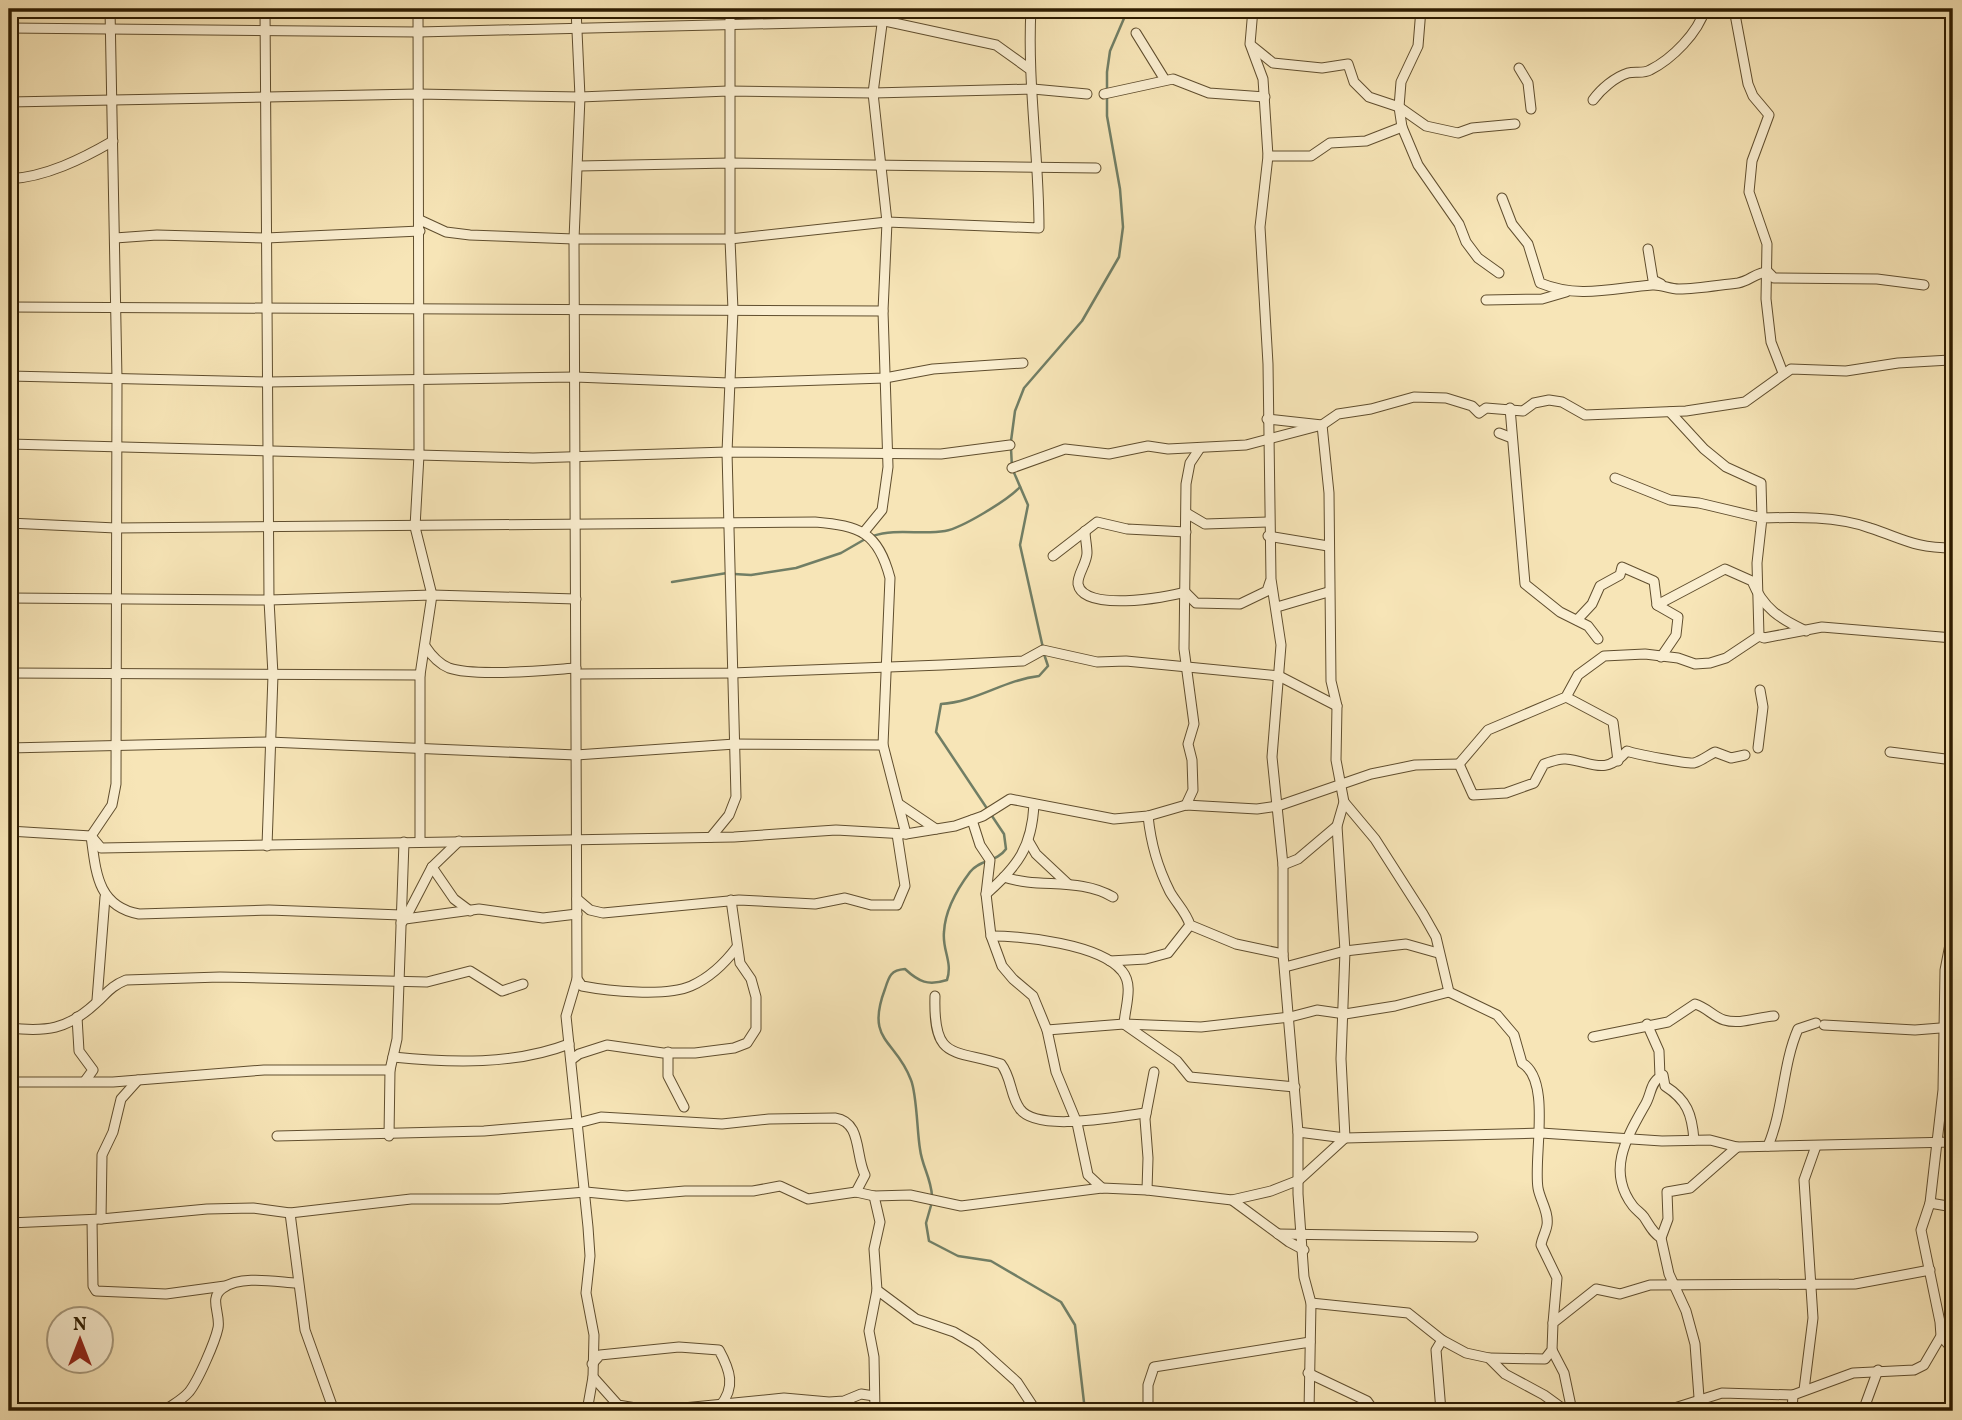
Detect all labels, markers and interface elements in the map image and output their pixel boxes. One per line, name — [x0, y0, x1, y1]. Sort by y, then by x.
north arrow — [46, 1304, 116, 1374]
text: N — [73, 1312, 87, 1338]

